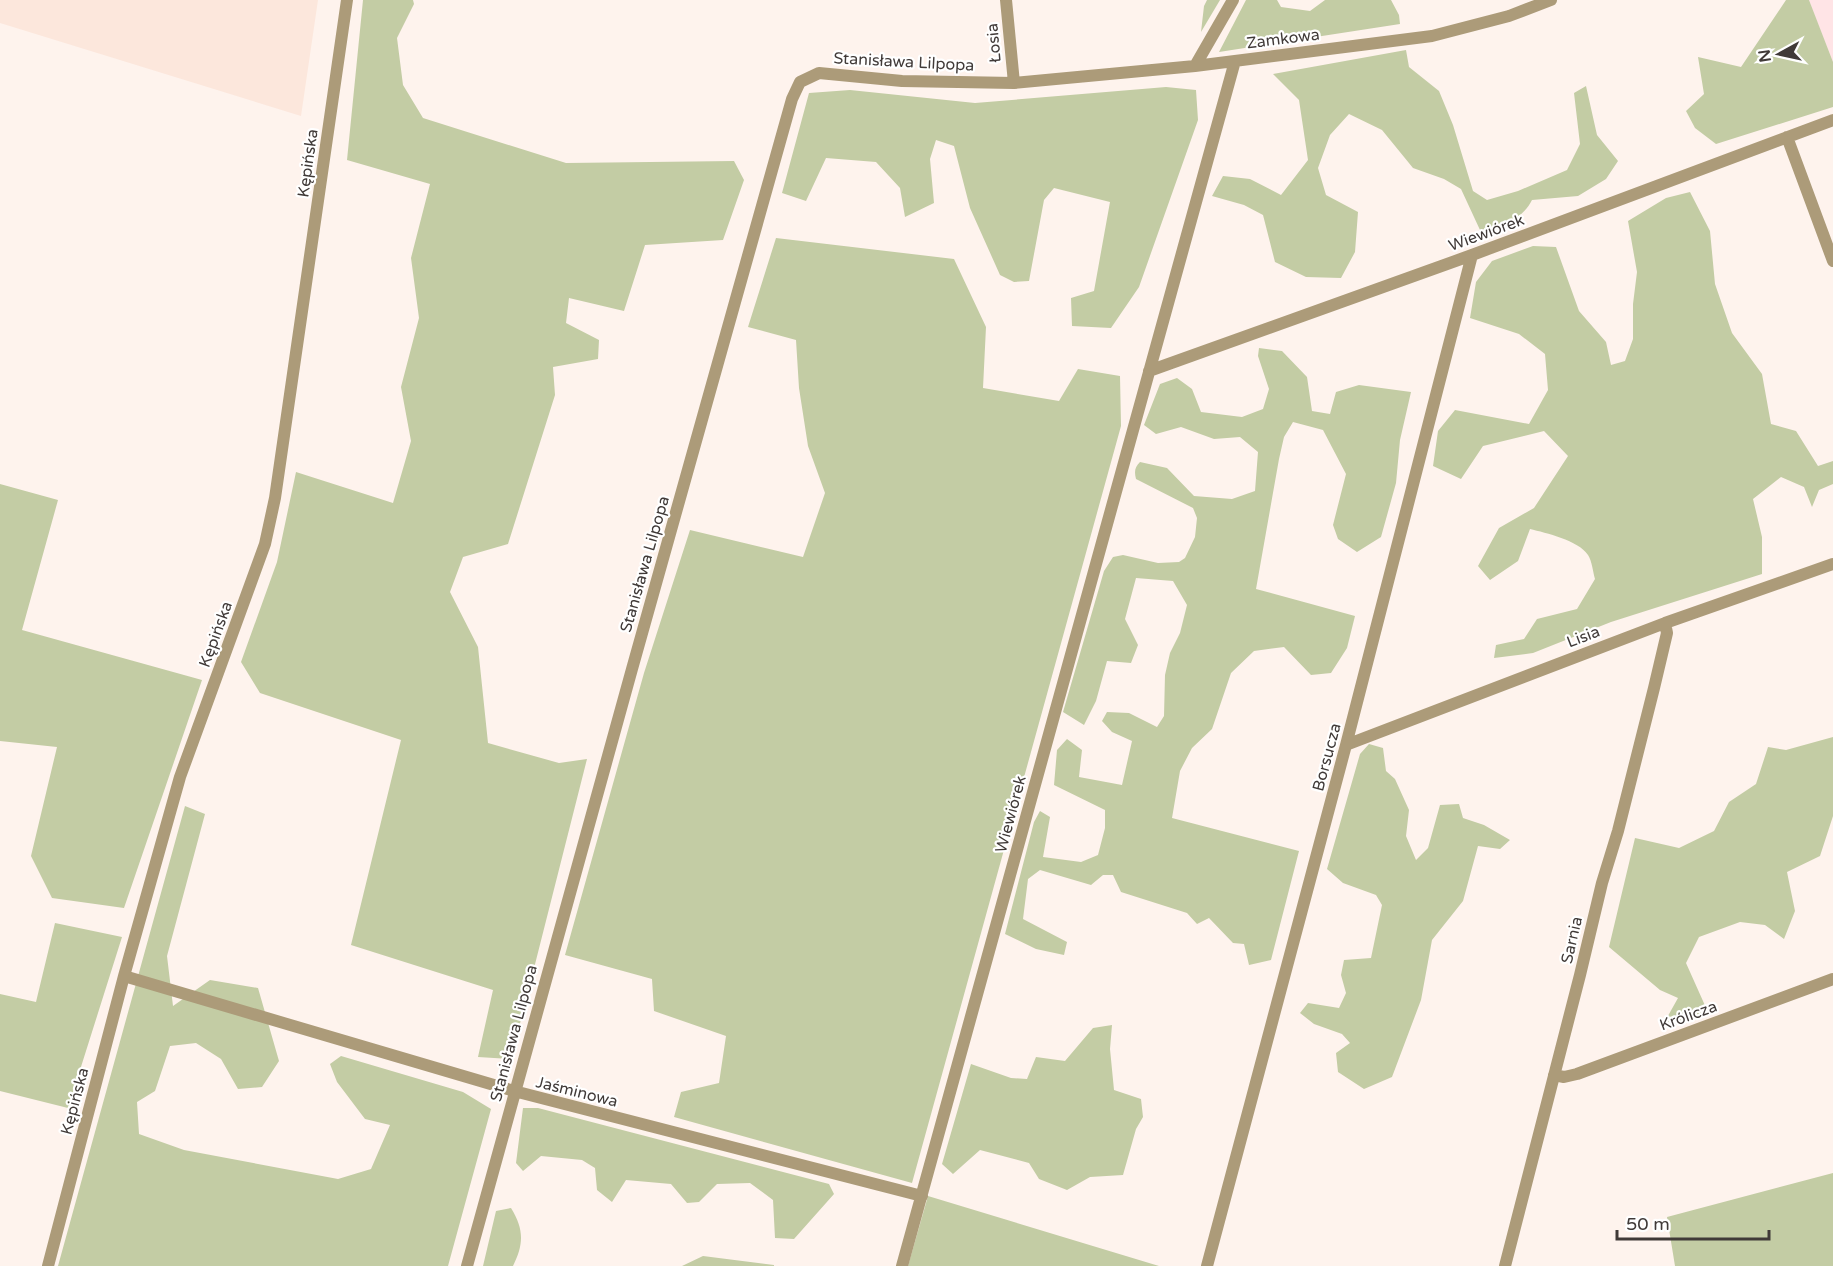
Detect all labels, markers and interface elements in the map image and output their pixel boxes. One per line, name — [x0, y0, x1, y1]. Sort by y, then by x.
street label: Łosia — [982, 22, 1006, 64]
north arrow — [1749, 24, 1809, 84]
street label: Zamkowa — [1245, 25, 1321, 53]
street label: Stanisława Lilpopa — [833, 48, 975, 76]
text: N — [1754, 48, 1776, 64]
street label: Kępińska — [293, 128, 323, 199]
street label: Wiewiórek — [1446, 210, 1527, 256]
street label: Stanisława Lilpopa — [616, 494, 674, 635]
street label: Kępińska — [195, 599, 237, 670]
street label: Lisia — [1564, 622, 1603, 652]
street label: Borsucza — [1308, 721, 1346, 794]
street label: Wiewiórek — [991, 773, 1031, 855]
street label: Sarnia — [1557, 915, 1587, 966]
street label: Stanisława Lilpopa — [486, 963, 542, 1104]
street label: Królicza — [1657, 996, 1720, 1036]
street label: Kępińska — [56, 1065, 94, 1137]
street label: Jaśminowa — [534, 1072, 620, 1112]
scale bar — [1617, 1203, 1768, 1241]
text: 50 m — [1626, 1213, 1670, 1235]

